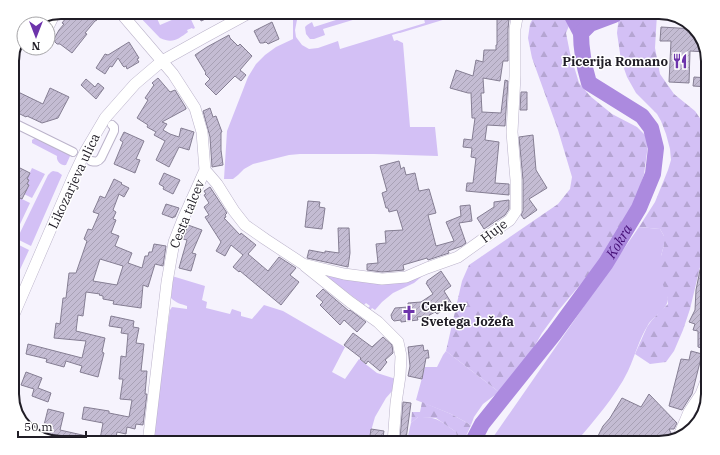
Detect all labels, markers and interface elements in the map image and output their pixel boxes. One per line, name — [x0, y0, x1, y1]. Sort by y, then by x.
north arrow — [16, 16, 56, 56]
text: N — [31, 39, 40, 53]
restaurant icon: Picerija Romano — [671, 52, 689, 70]
place label: Picerija Romano — [562, 53, 668, 70]
street label: Likozarjeva ulica — [44, 131, 104, 231]
street label: Cesta talcev — [166, 177, 208, 251]
street label: Huje — [477, 215, 511, 247]
water label: Kokra — [601, 221, 636, 263]
place label: Cerkev Svetega Jožefa — [421, 298, 515, 330]
church icon: Cerkev Svetega Jožefa — [400, 304, 418, 322]
scale bar — [18, 413, 86, 439]
text: 50 m — [24, 419, 53, 434]

